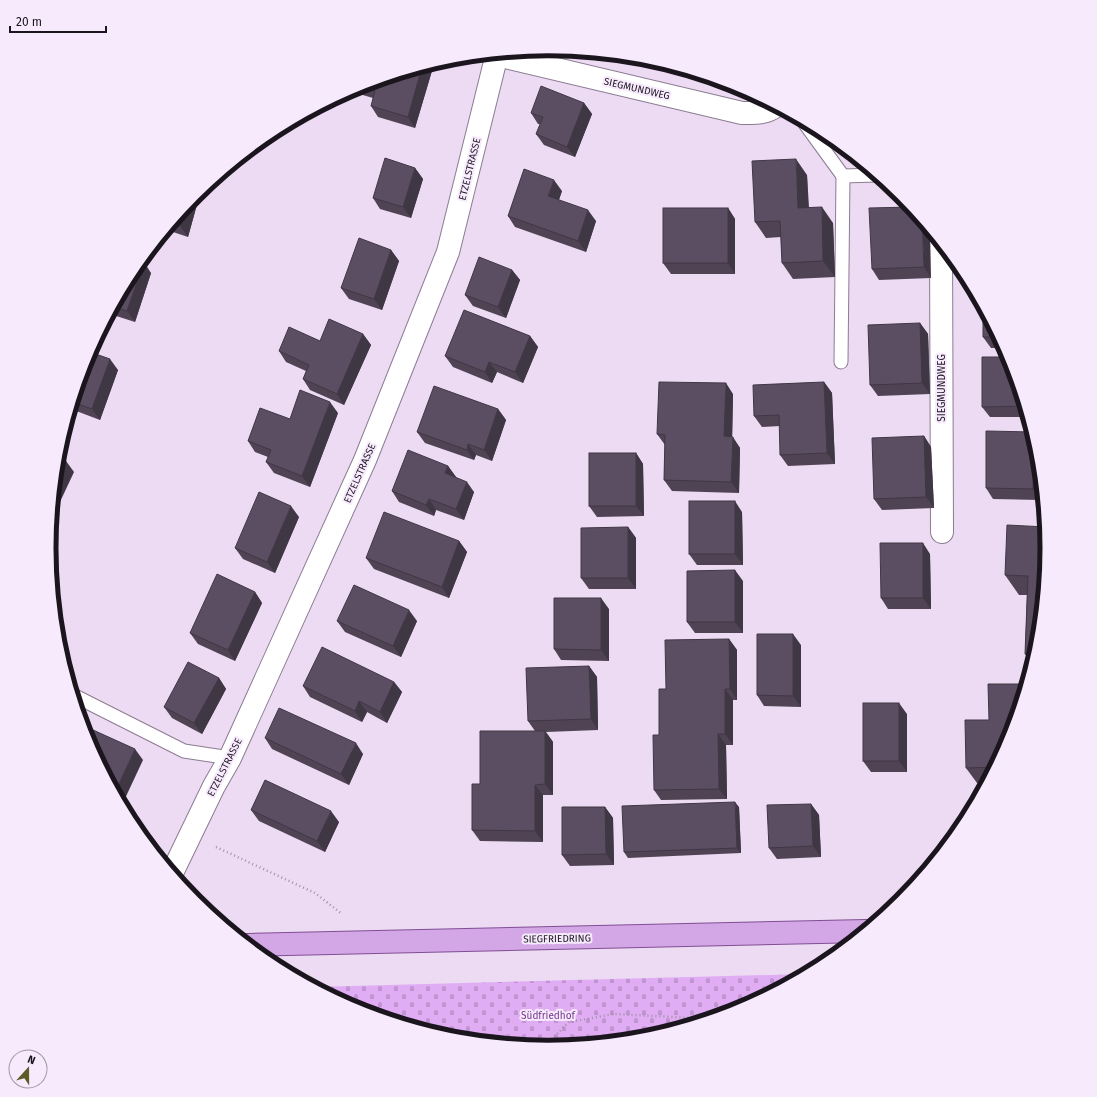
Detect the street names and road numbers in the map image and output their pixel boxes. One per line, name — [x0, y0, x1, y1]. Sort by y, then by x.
street label: SIEGMUNDWEG — [603, 76, 671, 102]
street label: ETZELSTRASSE — [456, 137, 484, 202]
street label: SIEGMUNDWEG — [936, 354, 948, 422]
street label: ETZELSTRASSE — [341, 442, 378, 505]
street label: ETZELSTRASSE — [205, 736, 245, 799]
street label: SIEGFRIEDRING — [523, 932, 591, 946]

